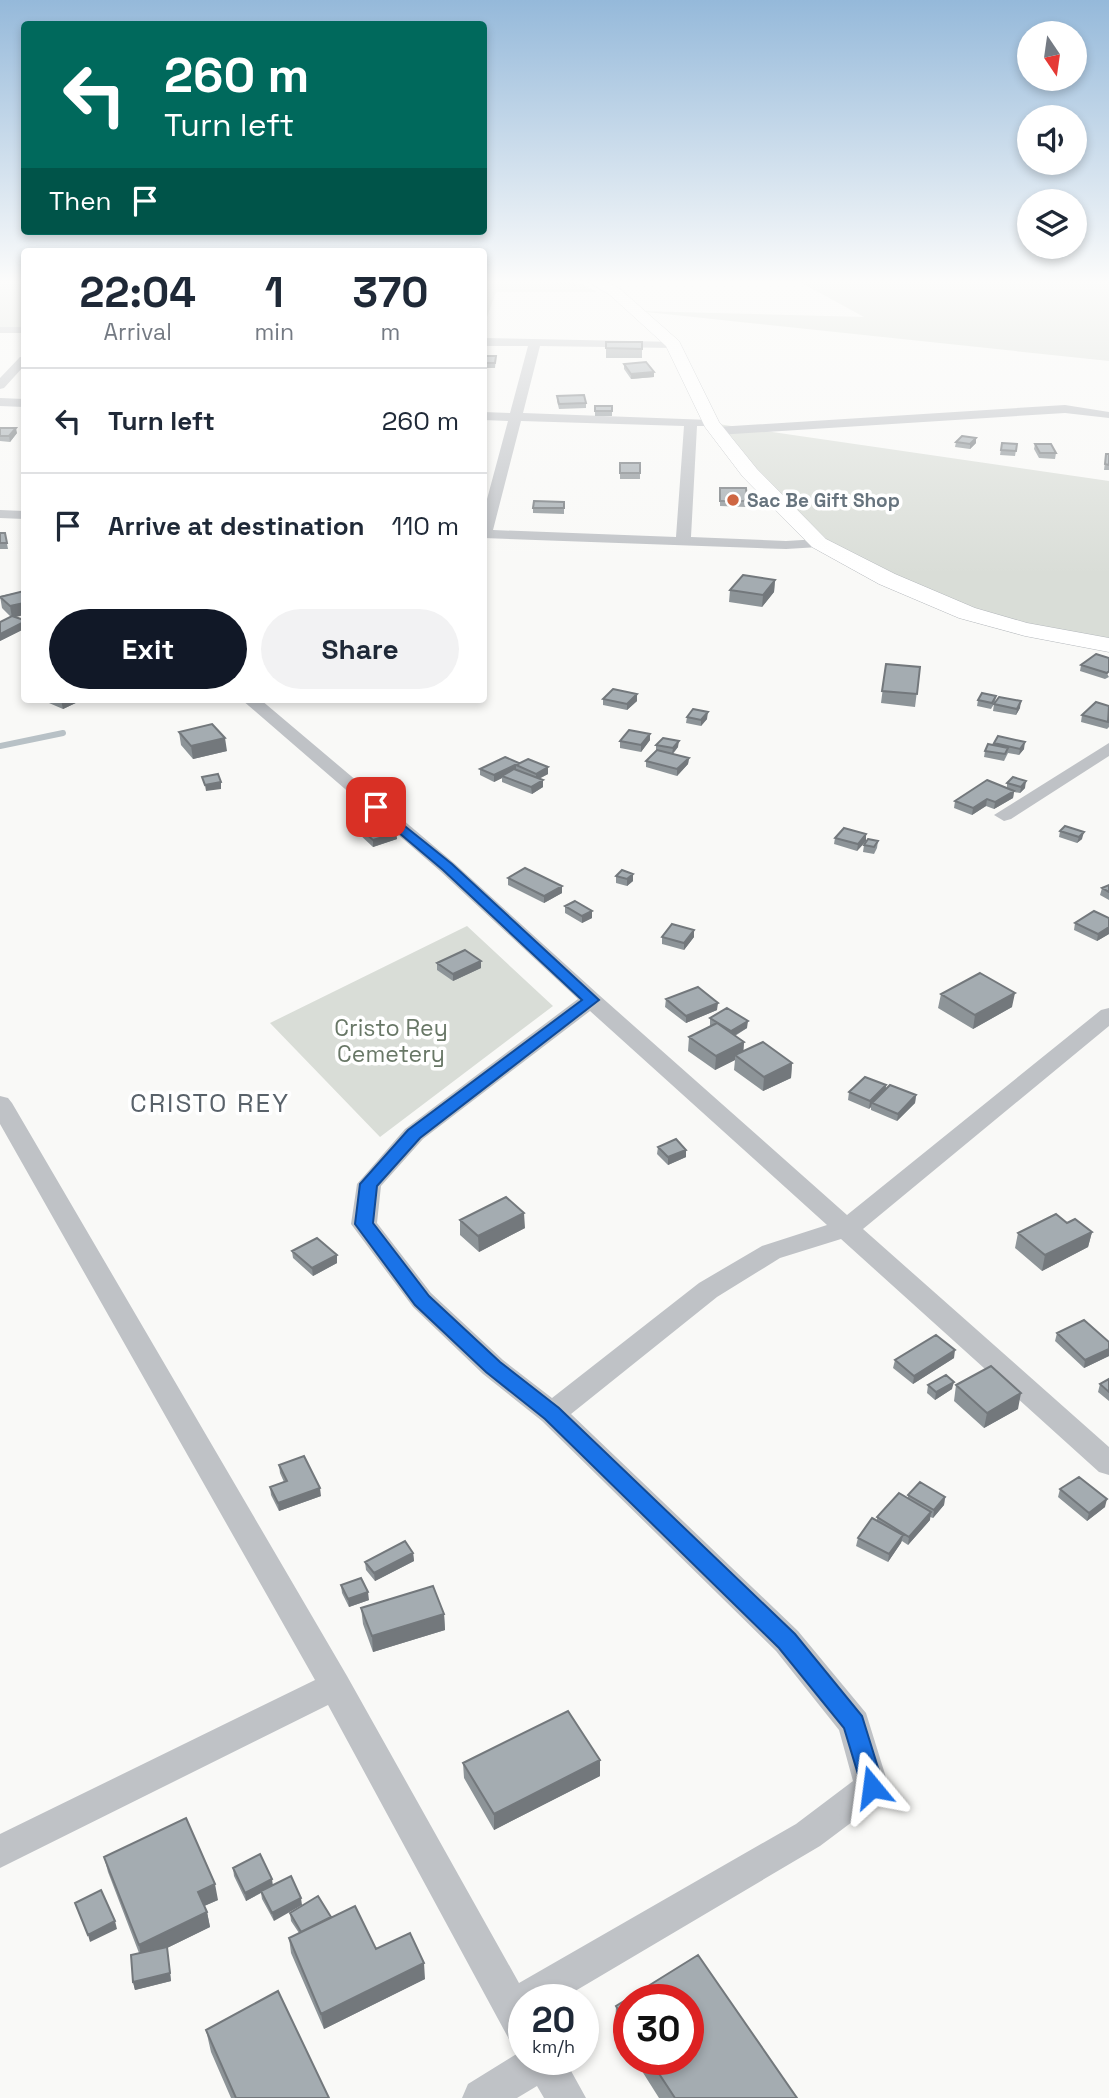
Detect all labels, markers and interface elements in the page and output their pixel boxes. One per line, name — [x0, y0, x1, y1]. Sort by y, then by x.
north arrow — [1017, 21, 1087, 91]
map controls — [1017, 21, 1087, 259]
text: 260 m — [164, 44, 309, 106]
icon: left — [49, 49, 140, 140]
text: Turn left — [164, 105, 294, 145]
button: sound — [1017, 105, 1087, 175]
icon: arrive — [126, 182, 164, 220]
text: Then — [49, 184, 112, 218]
button: layers — [1017, 189, 1087, 259]
text: 22:04 — [80, 266, 196, 319]
text: 1 — [265, 266, 284, 319]
text: 370 — [353, 266, 428, 319]
text: Arrival — [104, 317, 172, 347]
text: min — [254, 317, 294, 347]
text: m — [381, 317, 400, 347]
icon: left — [49, 402, 87, 440]
text: Turn left — [108, 404, 215, 438]
text: 260 m — [382, 404, 459, 438]
place label: Sac Be Gift Shop — [747, 488, 900, 513]
marker: Sac Be Gift Shop — [725, 492, 741, 508]
icon: arrive — [49, 507, 87, 545]
text: Arrive at destination — [108, 509, 365, 543]
text: 110 m — [392, 509, 459, 543]
button: Exit — [49, 609, 247, 689]
button: Share — [261, 609, 459, 689]
pin — [346, 777, 406, 837]
icon: arrive — [357, 788, 395, 826]
park label: Cristo Rey Cemetery — [334, 1013, 448, 1069]
district label: CRISTO REY — [130, 1086, 290, 1120]
position arrow — [835, 1750, 909, 1824]
speed limit sign: 30 — [613, 1984, 704, 2075]
text: 20 — [532, 1998, 575, 2042]
text: km/h — [532, 2035, 575, 2058]

